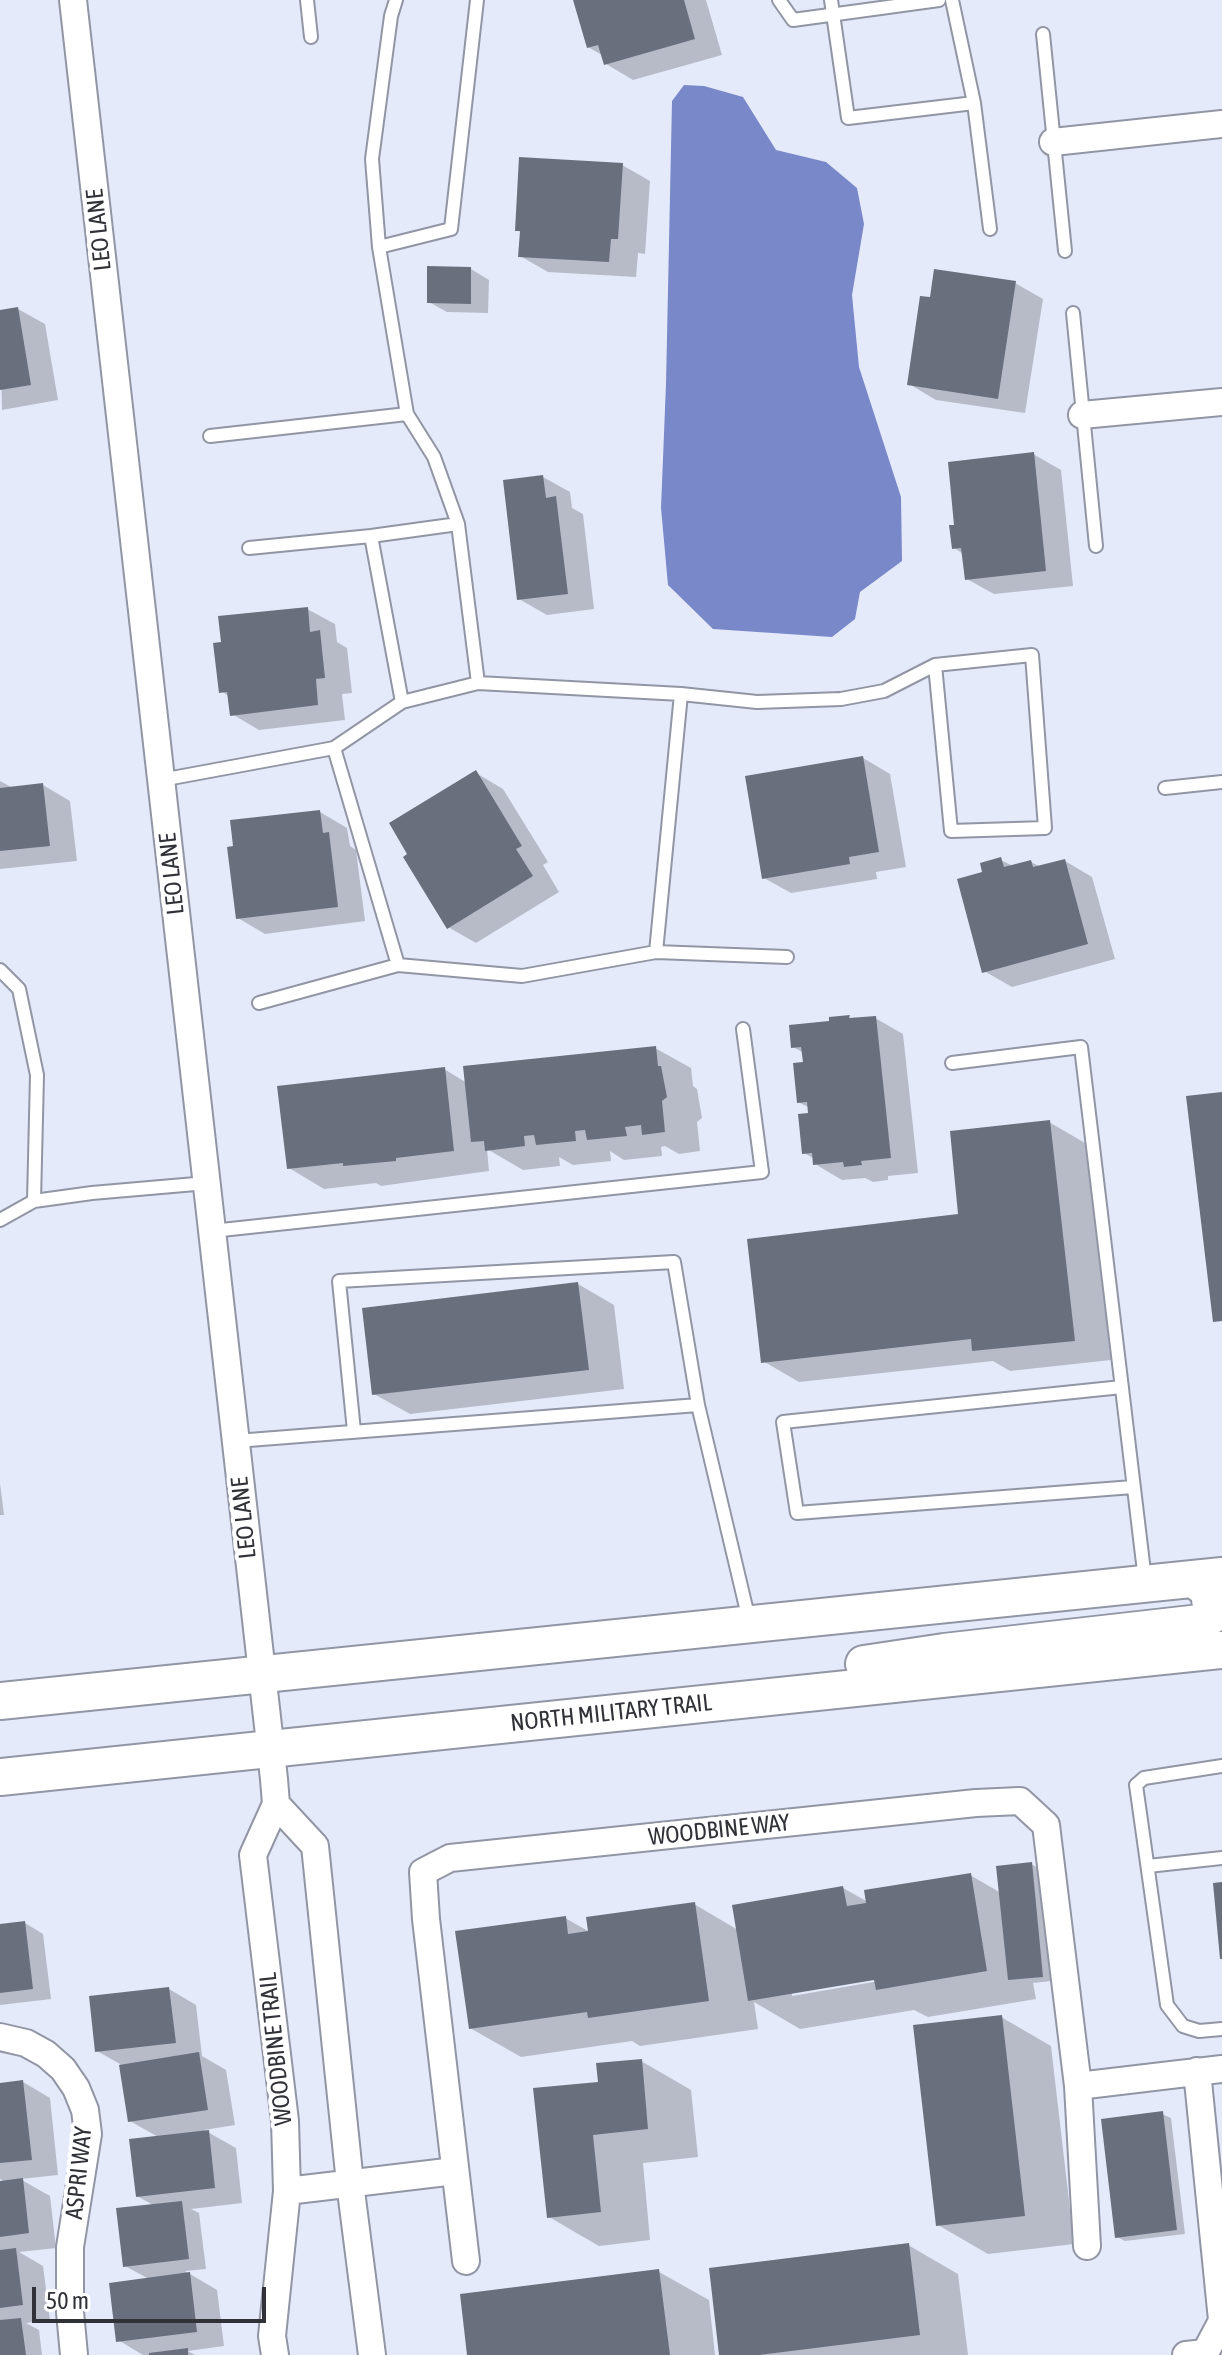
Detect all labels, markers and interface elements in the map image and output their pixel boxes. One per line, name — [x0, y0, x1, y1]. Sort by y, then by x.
street label: LEO LANE — [80, 188, 118, 272]
street label: LEO LANE — [153, 832, 191, 916]
street label: LEO LANE — [225, 1476, 263, 1560]
street label: NORTH MILITARY TRAIL — [509, 1688, 713, 1738]
street label: WOODBINE WAY — [647, 1808, 791, 1852]
street label: WOODBINE TRAIL — [254, 1971, 298, 2127]
street label: ASPRI WAY — [60, 2125, 98, 2221]
scale bar — [36, 2271, 270, 2321]
text: 50 m — [46, 2287, 89, 2314]

